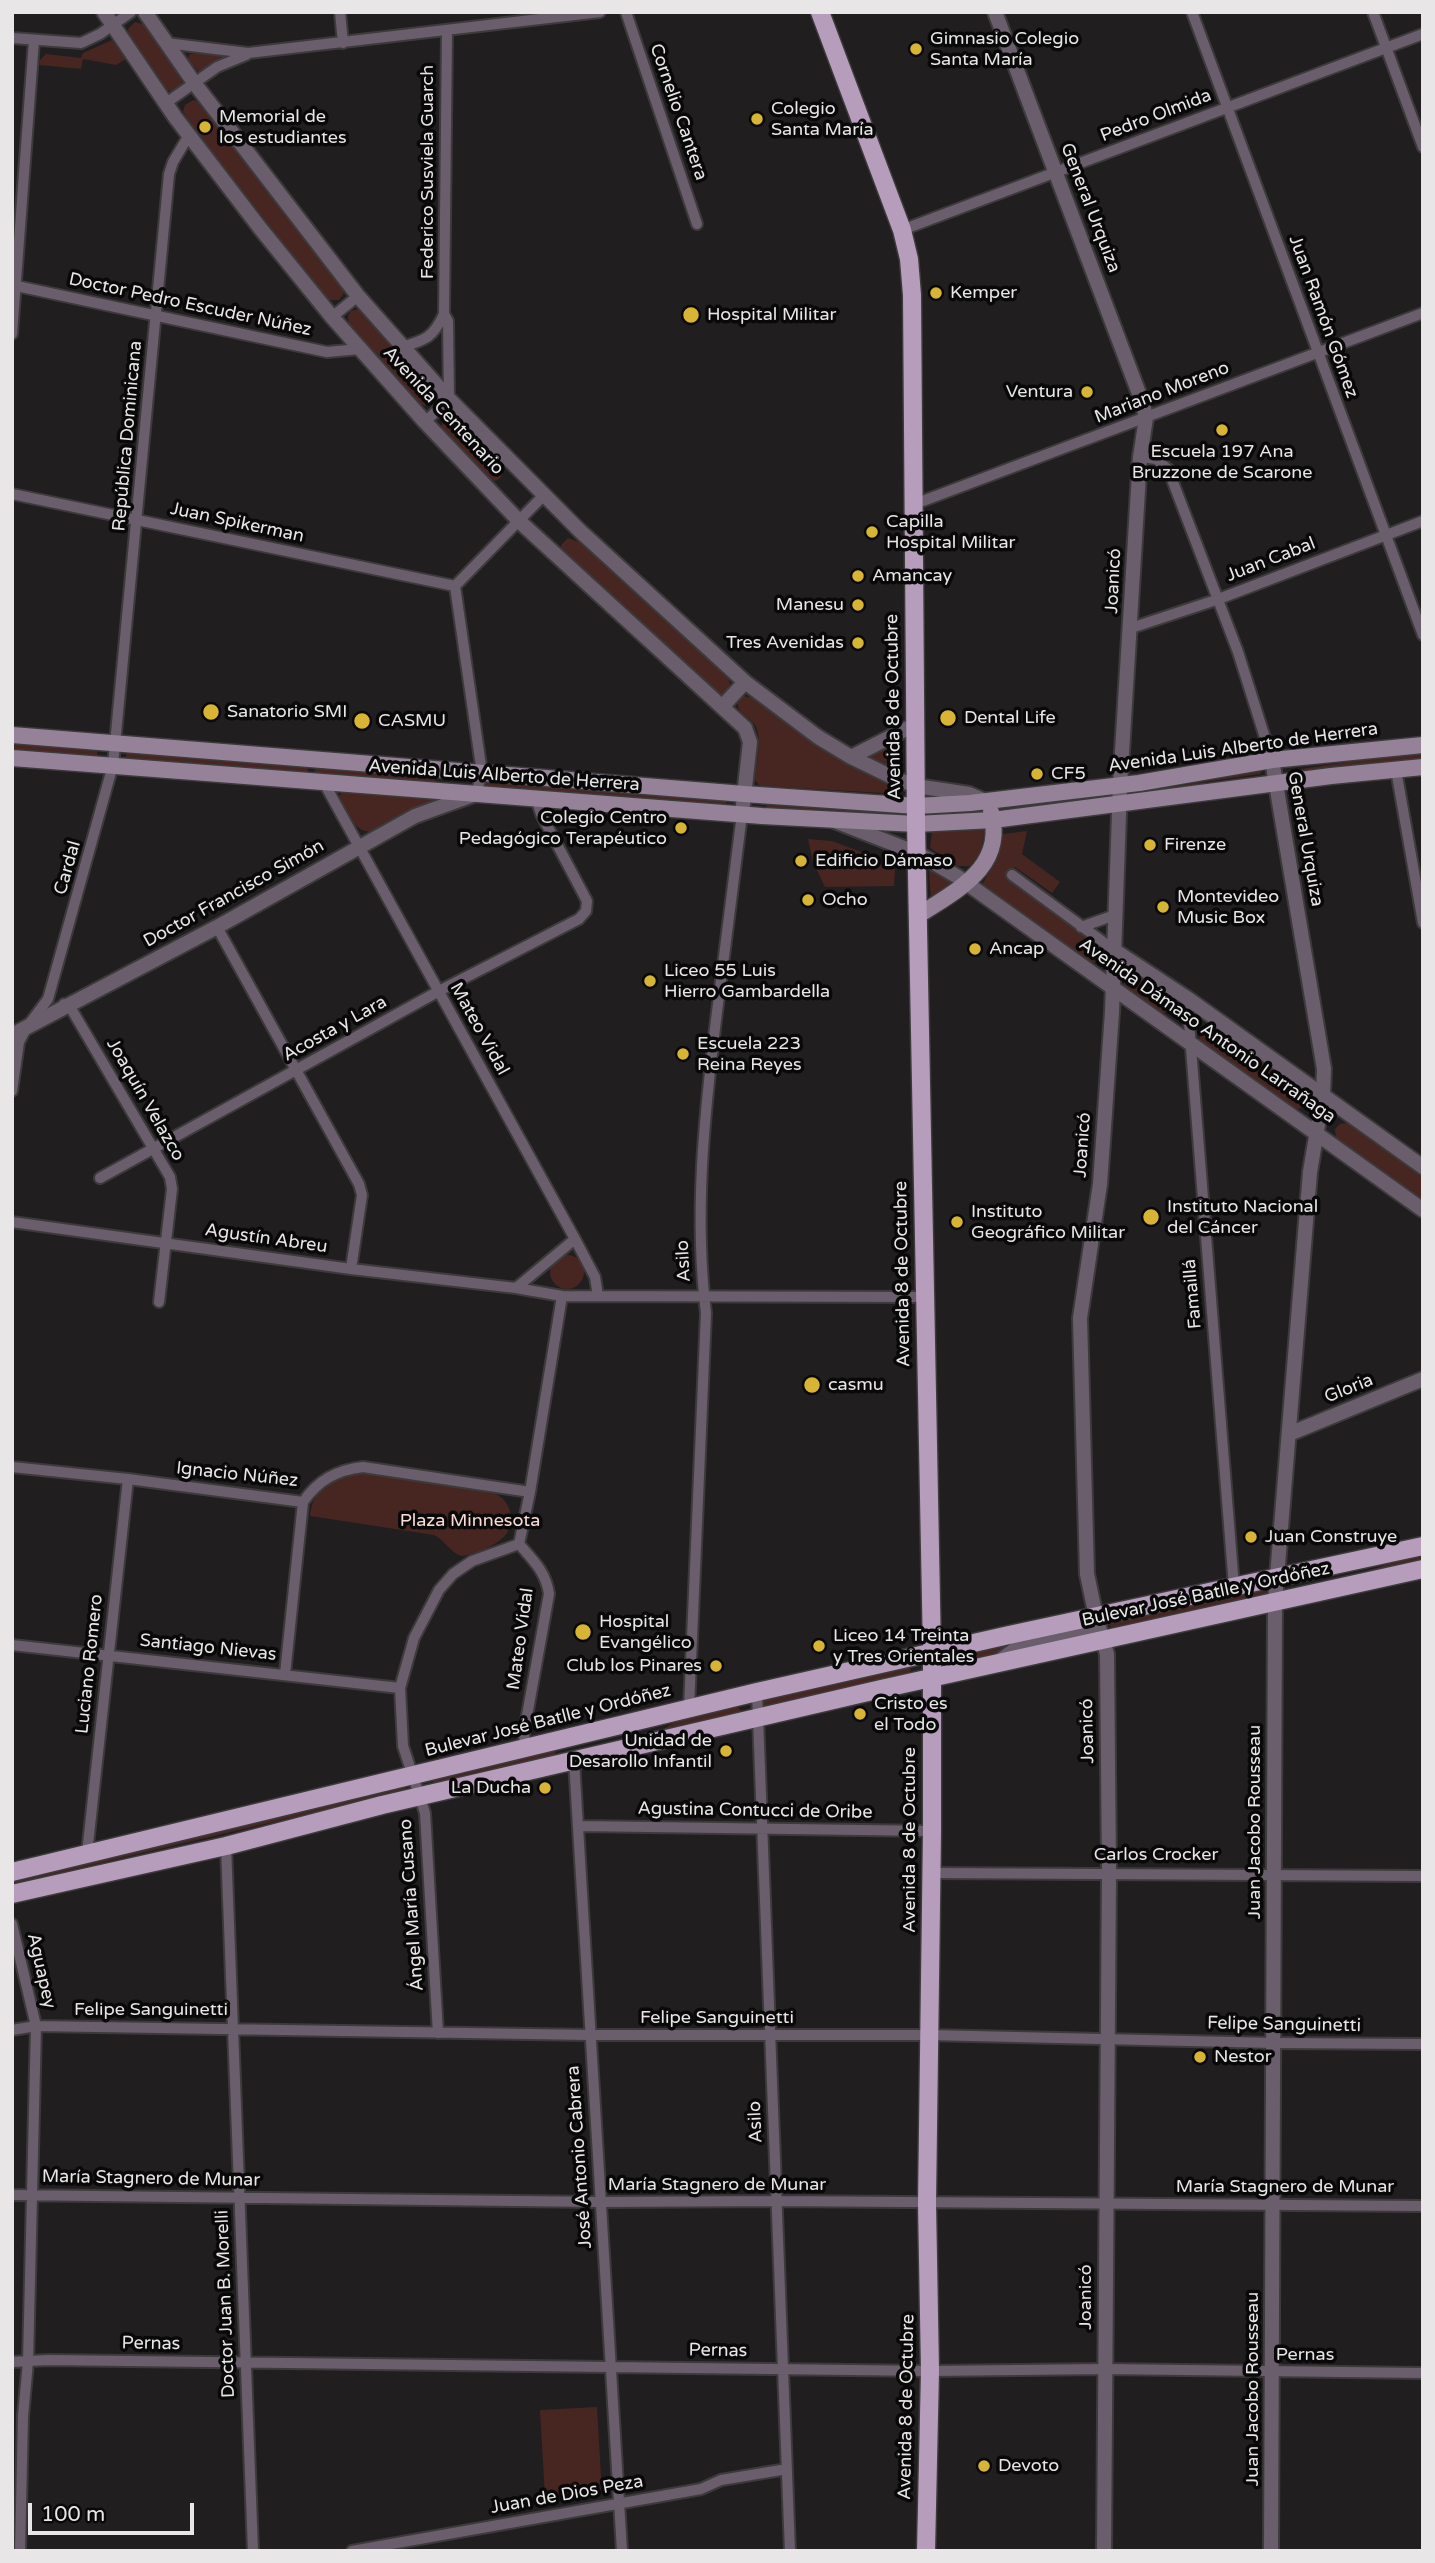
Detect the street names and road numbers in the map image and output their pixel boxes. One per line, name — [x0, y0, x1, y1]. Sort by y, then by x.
street label: Cornelio Cantera — [644, 41, 712, 183]
street label: Federico Susviela Guarch — [417, 65, 439, 279]
street label: Pedro Olmida — [1097, 85, 1215, 147]
street label: General Urquiza — [1055, 140, 1125, 276]
street label: Juan Ramón Gómez — [1284, 233, 1362, 401]
street label: Doctor Pedro Escuder Núñez — [67, 269, 313, 341]
street label: República Dominicana — [109, 340, 147, 532]
street label: Avenida Centenario — [378, 342, 508, 480]
street label: Mariano Moreno — [1092, 357, 1232, 429]
street label: Juan Spikerman — [168, 498, 306, 548]
street label: Juan Cabal — [1223, 533, 1319, 587]
street label: Joanicó — [1102, 548, 1126, 614]
street label: Avenida 8 de Octubre — [882, 614, 906, 800]
street label: Avenida Luis Alberto de Herrera — [1107, 718, 1379, 778]
street label: Avenida Luis Alberto de Herrera — [367, 756, 641, 796]
street label: General Urquiza — [1282, 770, 1328, 908]
street label: Doctor Francisco Simón — [140, 835, 328, 953]
street label: Cardal — [50, 838, 86, 898]
street label: Avenida Dámaso Antonio Larrañaga — [1075, 934, 1339, 1128]
street label: Mateo Vidal — [445, 979, 513, 1079]
street label: Acosta y Lara — [279, 991, 391, 1067]
street label: Joaquín Velazco — [101, 1035, 189, 1165]
street label: Joanicó — [1070, 1112, 1096, 1178]
street label: Avenida 8 de Octubre — [891, 1181, 915, 1367]
street label: Agustín Abreu — [203, 1220, 329, 1258]
street label: Asilo — [672, 1239, 696, 1283]
street label: Famaillá — [1179, 1258, 1207, 1330]
street label: Gloria — [1322, 1370, 1376, 1408]
street label: Ignacio Núñez — [175, 1458, 299, 1492]
street label: Bulevar José Batlle y Ordóñez — [1080, 1558, 1332, 1632]
street label: Mateo Vidal — [503, 1587, 539, 1691]
street label: Luciano Romero — [72, 1593, 108, 1735]
street label: Santiago Nievas — [139, 1630, 277, 1666]
street label: Bulevar José Batlle y Ordóñez — [423, 1680, 673, 1762]
street label: Joanicó — [1077, 1698, 1099, 1764]
street label: Juan Jacobo Rousseau — [1244, 1725, 1266, 1919]
street label: Avenida 8 de Octubre — [899, 1747, 921, 1933]
street label: Agustina Contucci de Oribe — [637, 1798, 873, 1824]
street label: Ángel María Cusano — [395, 1818, 429, 1992]
street label: Carlos Crocker — [1094, 1844, 1218, 1866]
street label: Aguapey — [22, 1931, 60, 2011]
street label: Felipe Sanguinetti — [74, 1999, 228, 2021]
street label: Felipe Sanguinetti — [640, 2007, 794, 2029]
street label: Felipe Sanguinetti — [1207, 2013, 1361, 2037]
street label: José Antonio Cabrera — [563, 2065, 597, 2249]
street label: Asilo — [744, 2101, 768, 2143]
street label: María Stagnero de Munar — [42, 2166, 260, 2192]
street label: María Stagnero de Munar — [608, 2174, 826, 2196]
street label: María Stagnero de Munar — [1176, 2176, 1394, 2198]
street label: Doctor Juan B. Morelli — [212, 2210, 240, 2398]
street label: Joanicó — [1075, 2264, 1097, 2330]
street label: Juan Jacobo Rousseau — [1242, 2292, 1264, 2486]
street label: Avenida 8 de Octubre — [895, 2314, 919, 2500]
street label: Pernas — [121, 2333, 181, 2355]
street label: Pernas — [688, 2340, 748, 2362]
street label: Pernas — [1276, 2344, 1334, 2366]
street label: Juan de Dios Peza — [489, 2471, 645, 2519]

